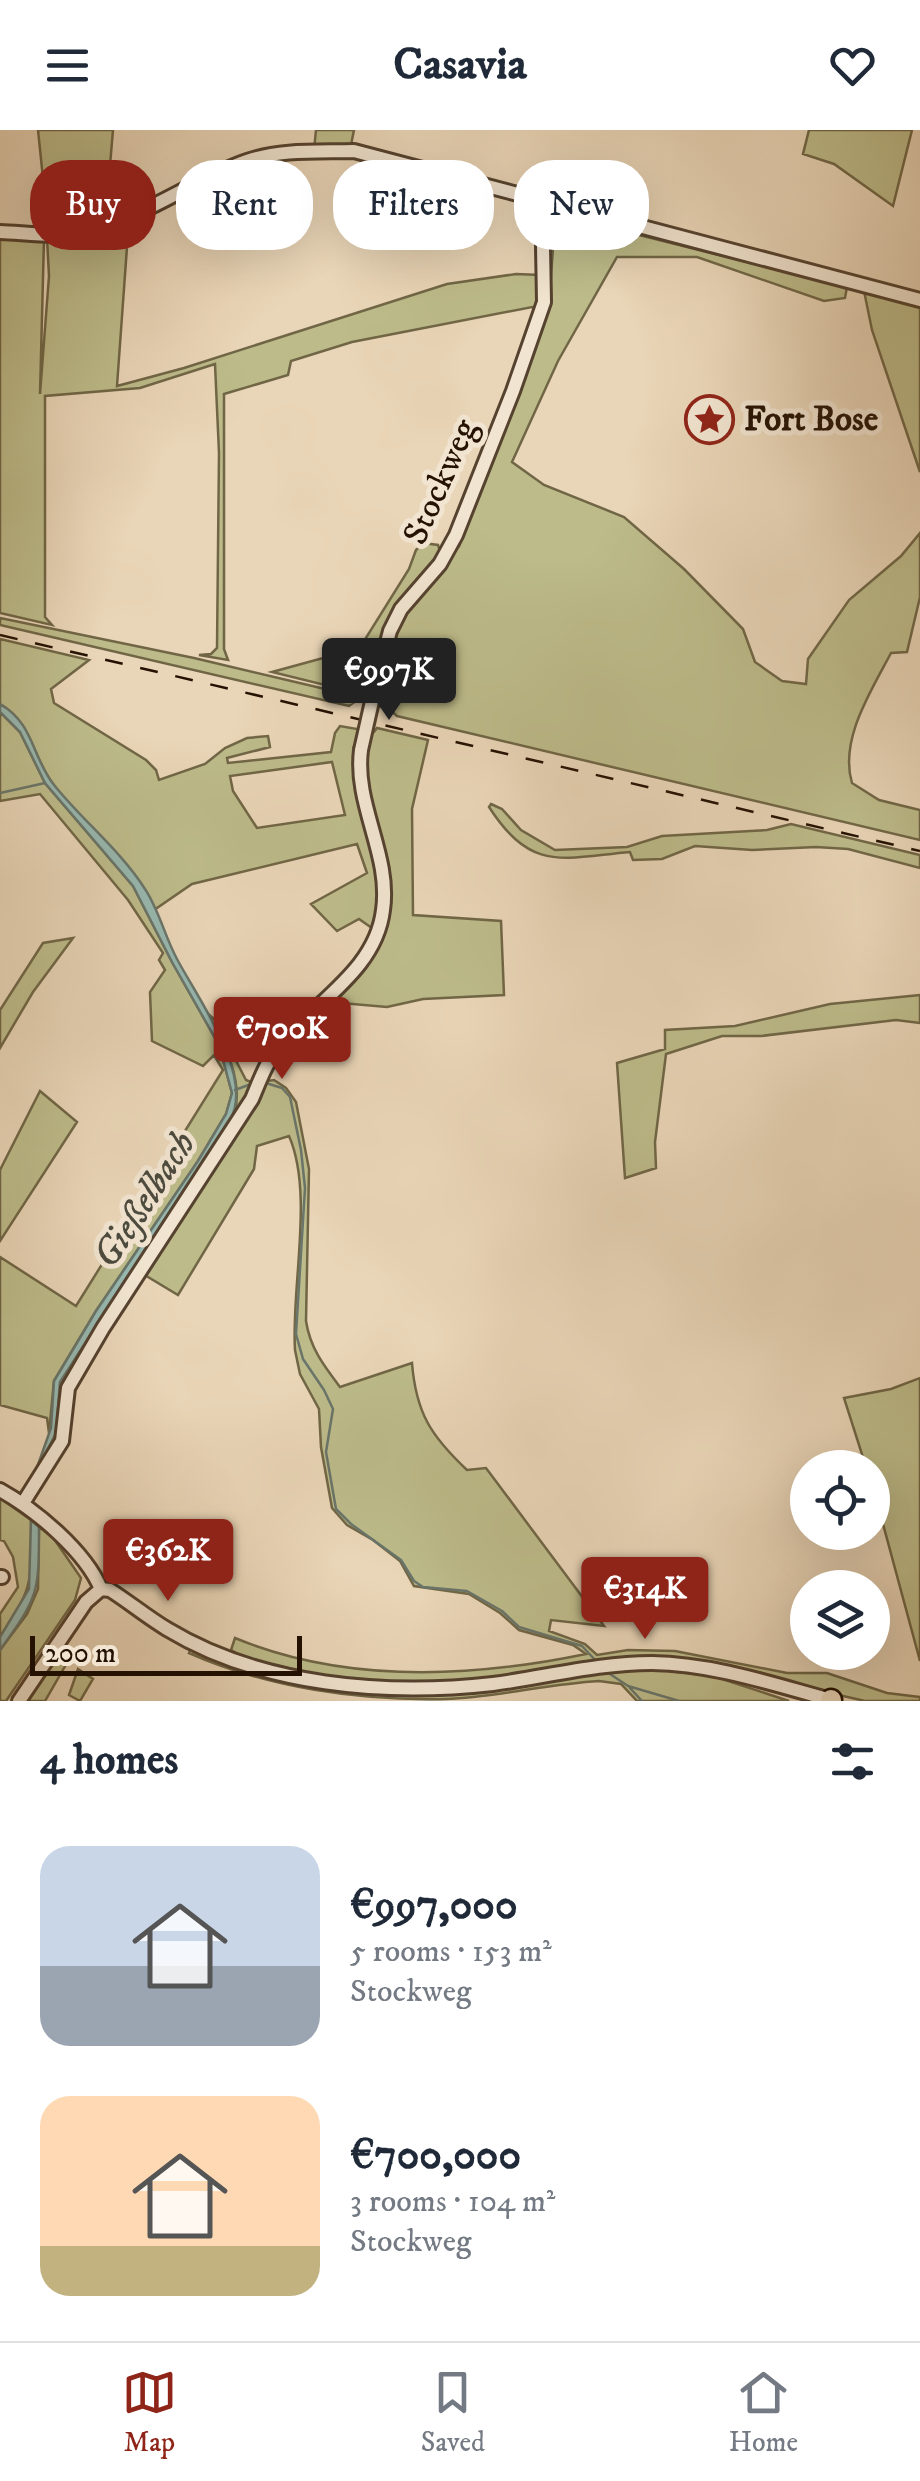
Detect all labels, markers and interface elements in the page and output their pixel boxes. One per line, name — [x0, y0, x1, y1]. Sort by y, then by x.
text: Casavia — [393, 37, 527, 93]
icon: menu — [40, 38, 95, 93]
icon: heart — [825, 38, 880, 93]
chip: Buy — [30, 160, 156, 250]
chip: Rent — [176, 160, 313, 250]
chip: Filters — [333, 160, 494, 250]
chip: New — [514, 160, 649, 250]
place icon: Fort Bose — [683, 394, 735, 446]
place label: Fort Bose — [744, 398, 879, 442]
street label: Stockweg — [394, 411, 489, 552]
pin: €997K — [319, 638, 459, 723]
text: €997K — [344, 650, 434, 690]
pin: €700K — [212, 997, 352, 1082]
text: €700K — [236, 1009, 328, 1049]
water label: Gießelbach — [83, 1122, 207, 1278]
map controls — [790, 1450, 890, 1670]
button: locate — [790, 1450, 890, 1550]
pin: €362K — [98, 1519, 238, 1604]
text: €362K — [125, 1531, 211, 1571]
pin: €314K — [575, 1557, 715, 1642]
text: €314K — [603, 1569, 687, 1609]
button: layers — [790, 1570, 890, 1670]
scale bar — [30, 1631, 302, 1676]
text: 200 m — [45, 1636, 116, 1671]
icon: filters — [825, 1734, 880, 1789]
text: 4 homes — [40, 1735, 178, 1787]
text: €997,000 — [350, 1880, 518, 1932]
icon: home — [120, 1886, 240, 2006]
text: 5 rooms · 153 m² — [350, 1932, 552, 1972]
text: Stockweg — [350, 1972, 471, 2012]
text: €700,000 — [350, 2130, 521, 2182]
icon: home — [120, 2136, 240, 2256]
text: 3 rooms · 104 m² — [350, 2182, 555, 2222]
text: Stockweg — [350, 2222, 471, 2262]
tab: Map — [122, 2365, 177, 2460]
tab: Saved — [421, 2365, 485, 2460]
tab: Home — [729, 2365, 798, 2460]

